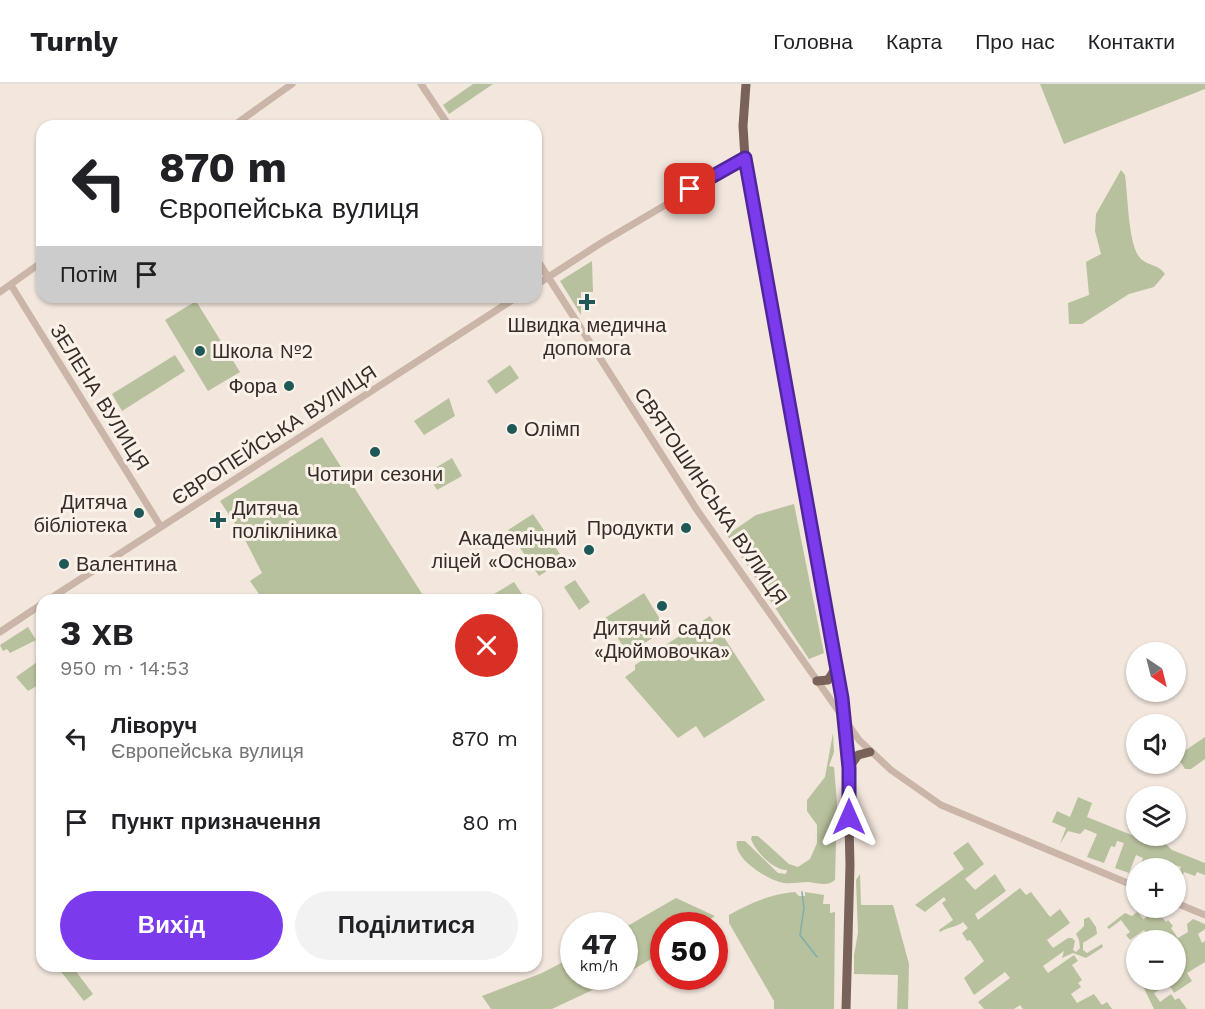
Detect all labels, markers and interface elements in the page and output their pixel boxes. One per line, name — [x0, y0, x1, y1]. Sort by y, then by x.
text: Turnly — [30, 25, 118, 58]
text: Головна — [773, 29, 853, 54]
text: Карта — [886, 29, 942, 54]
text: Про нас — [975, 29, 1055, 54]
text: Контакти — [1088, 29, 1175, 54]
text: 870 m — [159, 143, 287, 192]
icon: left — [60, 144, 138, 222]
pin — [664, 163, 715, 214]
icon: arrive — [673, 172, 706, 205]
text: Європейська вулиця — [159, 193, 419, 225]
icon: arrive — [130, 258, 163, 291]
text: Потім — [60, 262, 118, 287]
marker: Швидка медична допомога — [578, 293, 596, 311]
place label: Швидка медична допомога — [508, 313, 667, 360]
street label: ЗЕЛЕНА ВУЛИЦЯ — [45, 319, 155, 475]
place label: Школа №2 — [212, 339, 313, 363]
marker: Школа №2 — [193, 344, 207, 358]
street label: ЄВРОПЕЙСЬКА ВУЛИЦЯ — [167, 360, 381, 510]
place label: Фора — [228, 374, 278, 398]
marker: Фора — [282, 379, 296, 393]
street label: СВЯТОШИНСЬКА ВУЛИЦЯ — [629, 383, 793, 609]
place label: Олімп — [524, 417, 580, 441]
marker: Олімп — [505, 422, 519, 436]
marker: Чотири сезони — [368, 445, 382, 459]
place label: Чотири сезони — [307, 462, 443, 486]
place label: Дитяча бібліотека — [33, 490, 128, 537]
place label: Дитяча полікліника — [232, 496, 338, 543]
marker: Дитяча бібліотека — [132, 506, 146, 520]
marker: Дитяча полікліника — [209, 511, 227, 529]
place label: Продукти — [587, 516, 674, 540]
marker: Продукти — [679, 521, 693, 535]
place label: Академічний ліцей «Основа» — [432, 526, 577, 573]
marker: Академічний ліцей «Основа» — [582, 543, 596, 557]
place label: Валентина — [76, 552, 178, 576]
marker: Валентина — [57, 557, 71, 571]
marker: Дитячий садок «Дюймовочка» — [655, 599, 669, 613]
text: 3 хв — [60, 612, 134, 654]
button: close — [455, 614, 518, 677]
place label: Дитячий садок «Дюймовочка» — [594, 616, 731, 663]
north arrow — [1126, 642, 1186, 702]
map controls — [1126, 642, 1186, 990]
text: 950 m · 14:53 — [60, 656, 189, 680]
text: Ліворуч — [111, 713, 197, 738]
button: sound — [1126, 714, 1186, 774]
icon: left — [60, 722, 93, 755]
text: 870 m — [451, 726, 518, 751]
text: Європейська вулиця — [111, 739, 304, 763]
position arrow — [817, 785, 881, 849]
button: layers — [1126, 786, 1186, 846]
icon: arrive — [60, 806, 93, 839]
text: Пункт призначення — [111, 809, 321, 834]
text: 80 m — [462, 810, 518, 835]
button: + — [1126, 858, 1186, 918]
button: Вихід — [60, 891, 283, 960]
button: Поділитися — [295, 891, 518, 960]
speed limit sign: 50 — [650, 912, 728, 990]
text: 47 — [581, 926, 617, 961]
button: − — [1126, 930, 1186, 990]
text: km/h — [580, 957, 618, 975]

